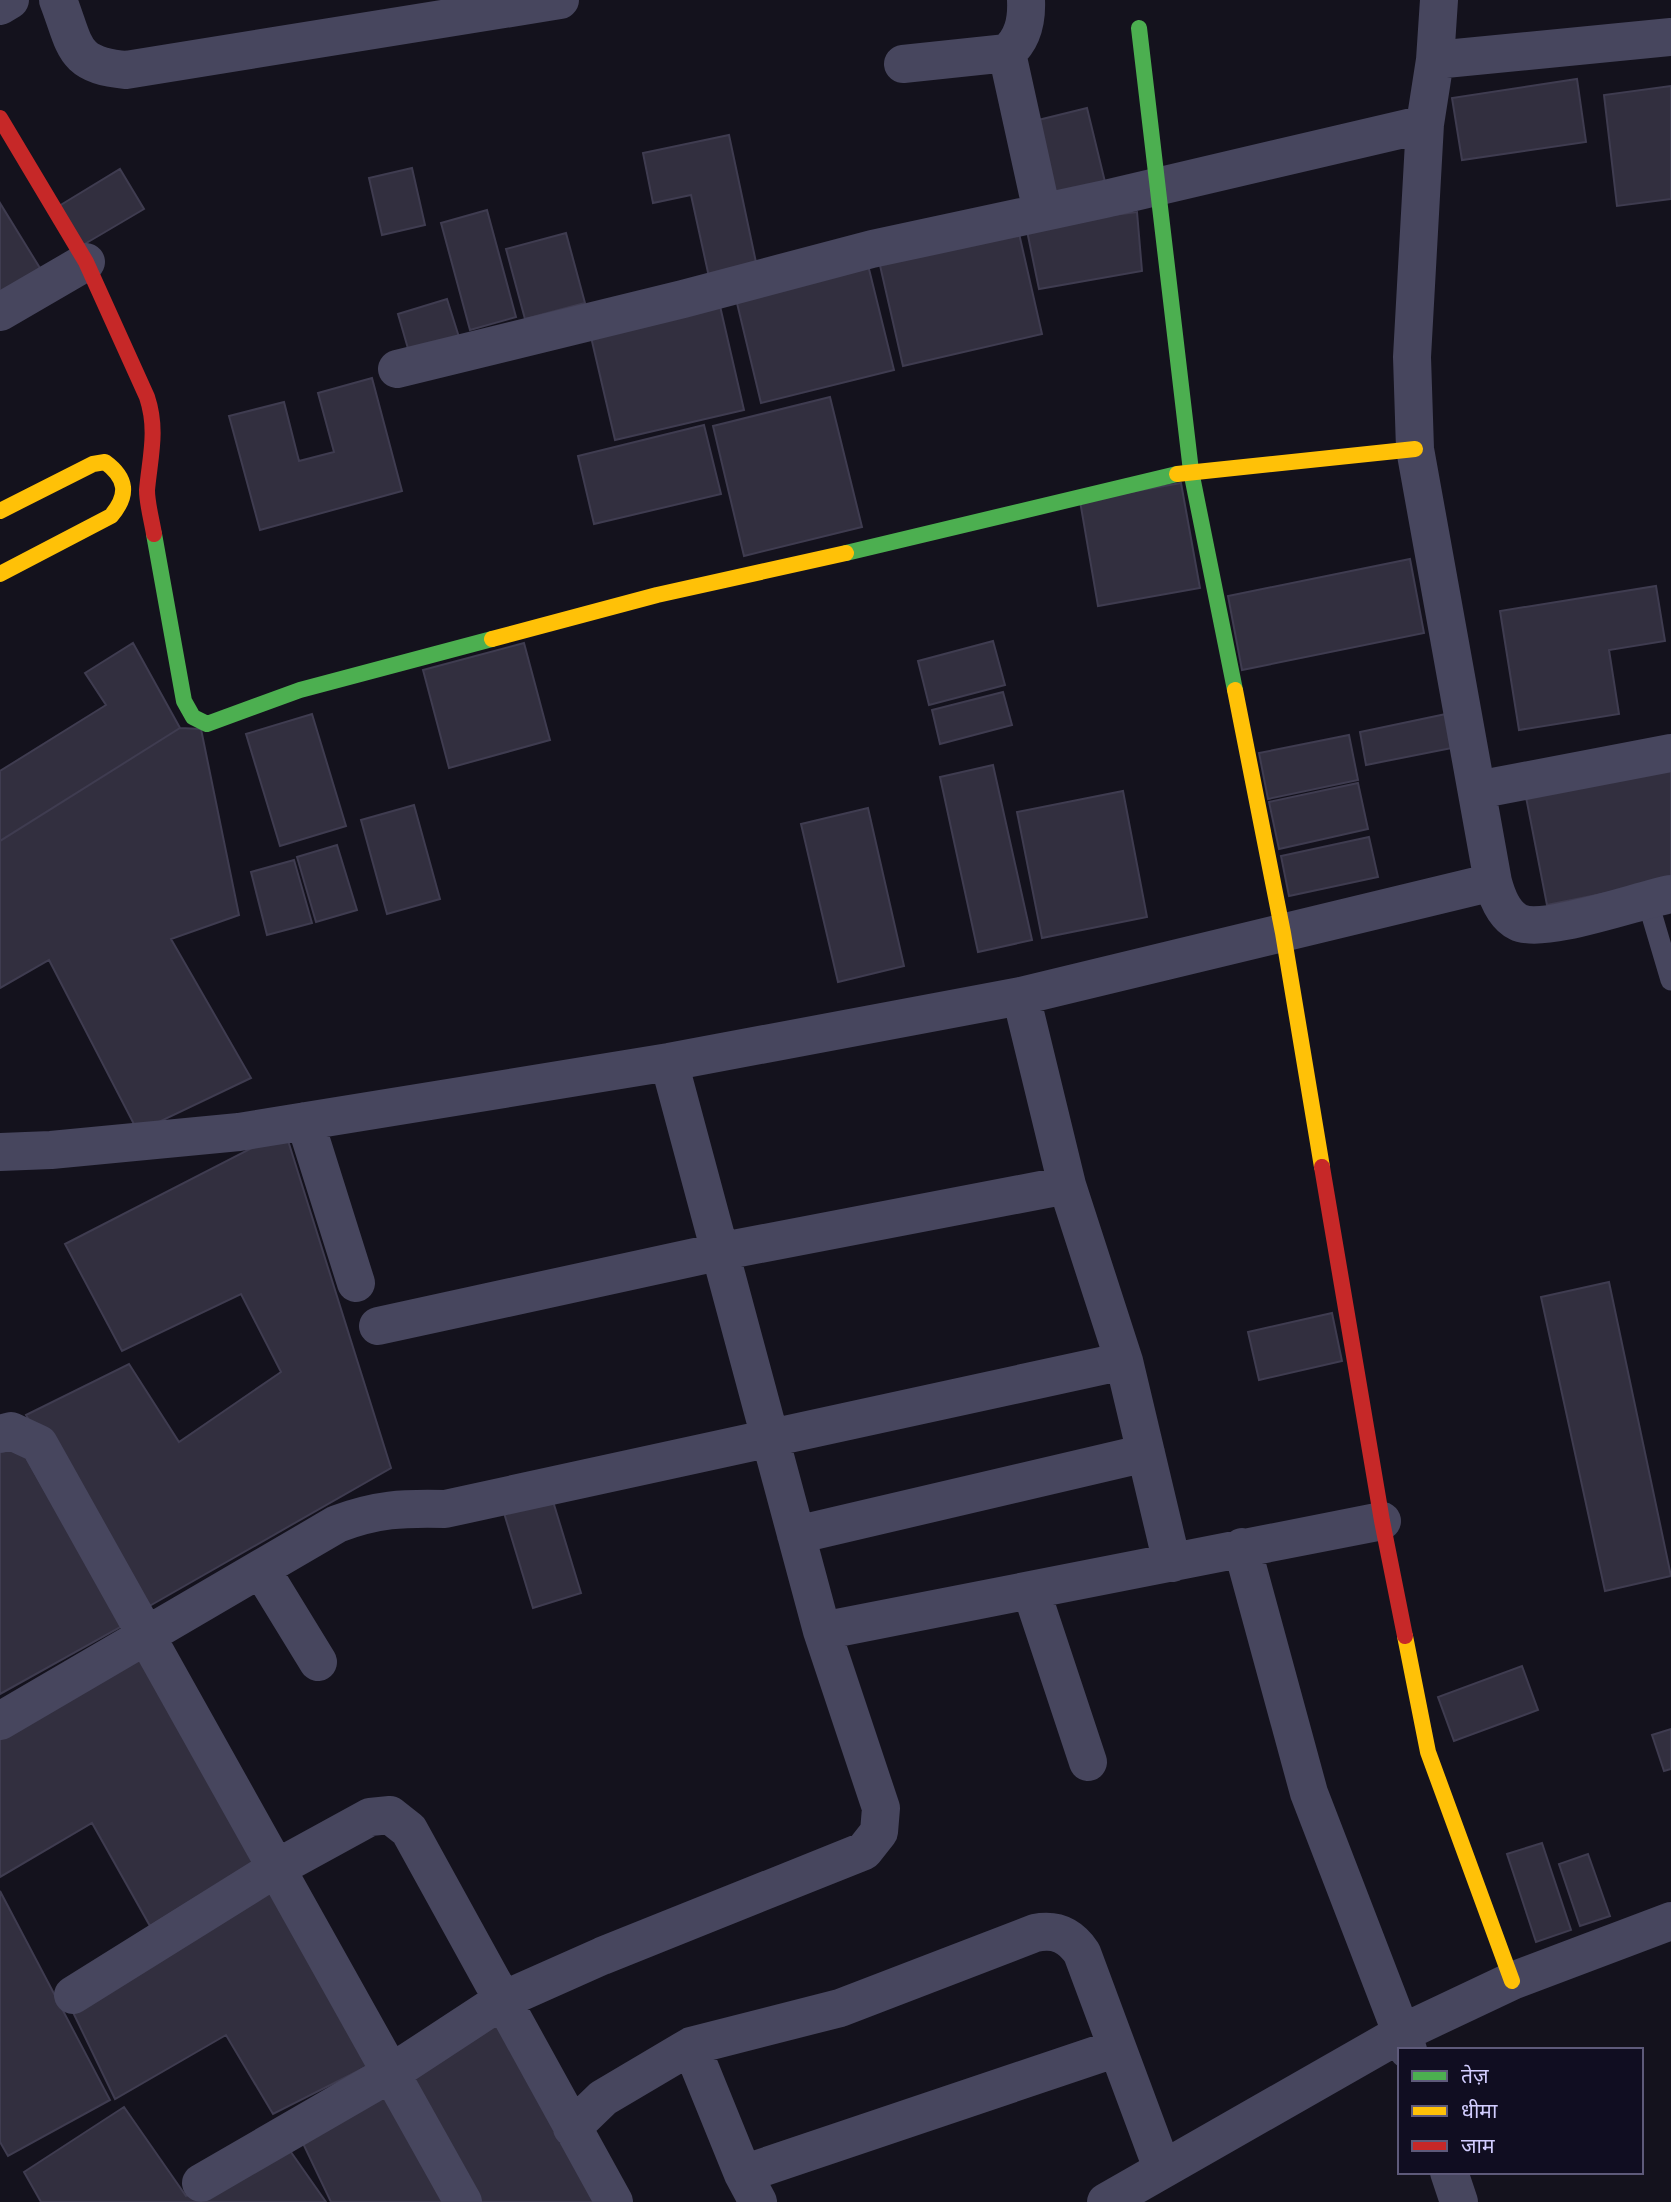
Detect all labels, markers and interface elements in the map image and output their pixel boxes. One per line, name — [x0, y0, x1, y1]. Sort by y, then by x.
legend — [1398, 2048, 1643, 2174]
text: तेज़ — [1461, 2064, 1489, 2088]
text: धीमा — [1461, 2099, 1498, 2123]
text: जाम — [1461, 2134, 1495, 2158]

